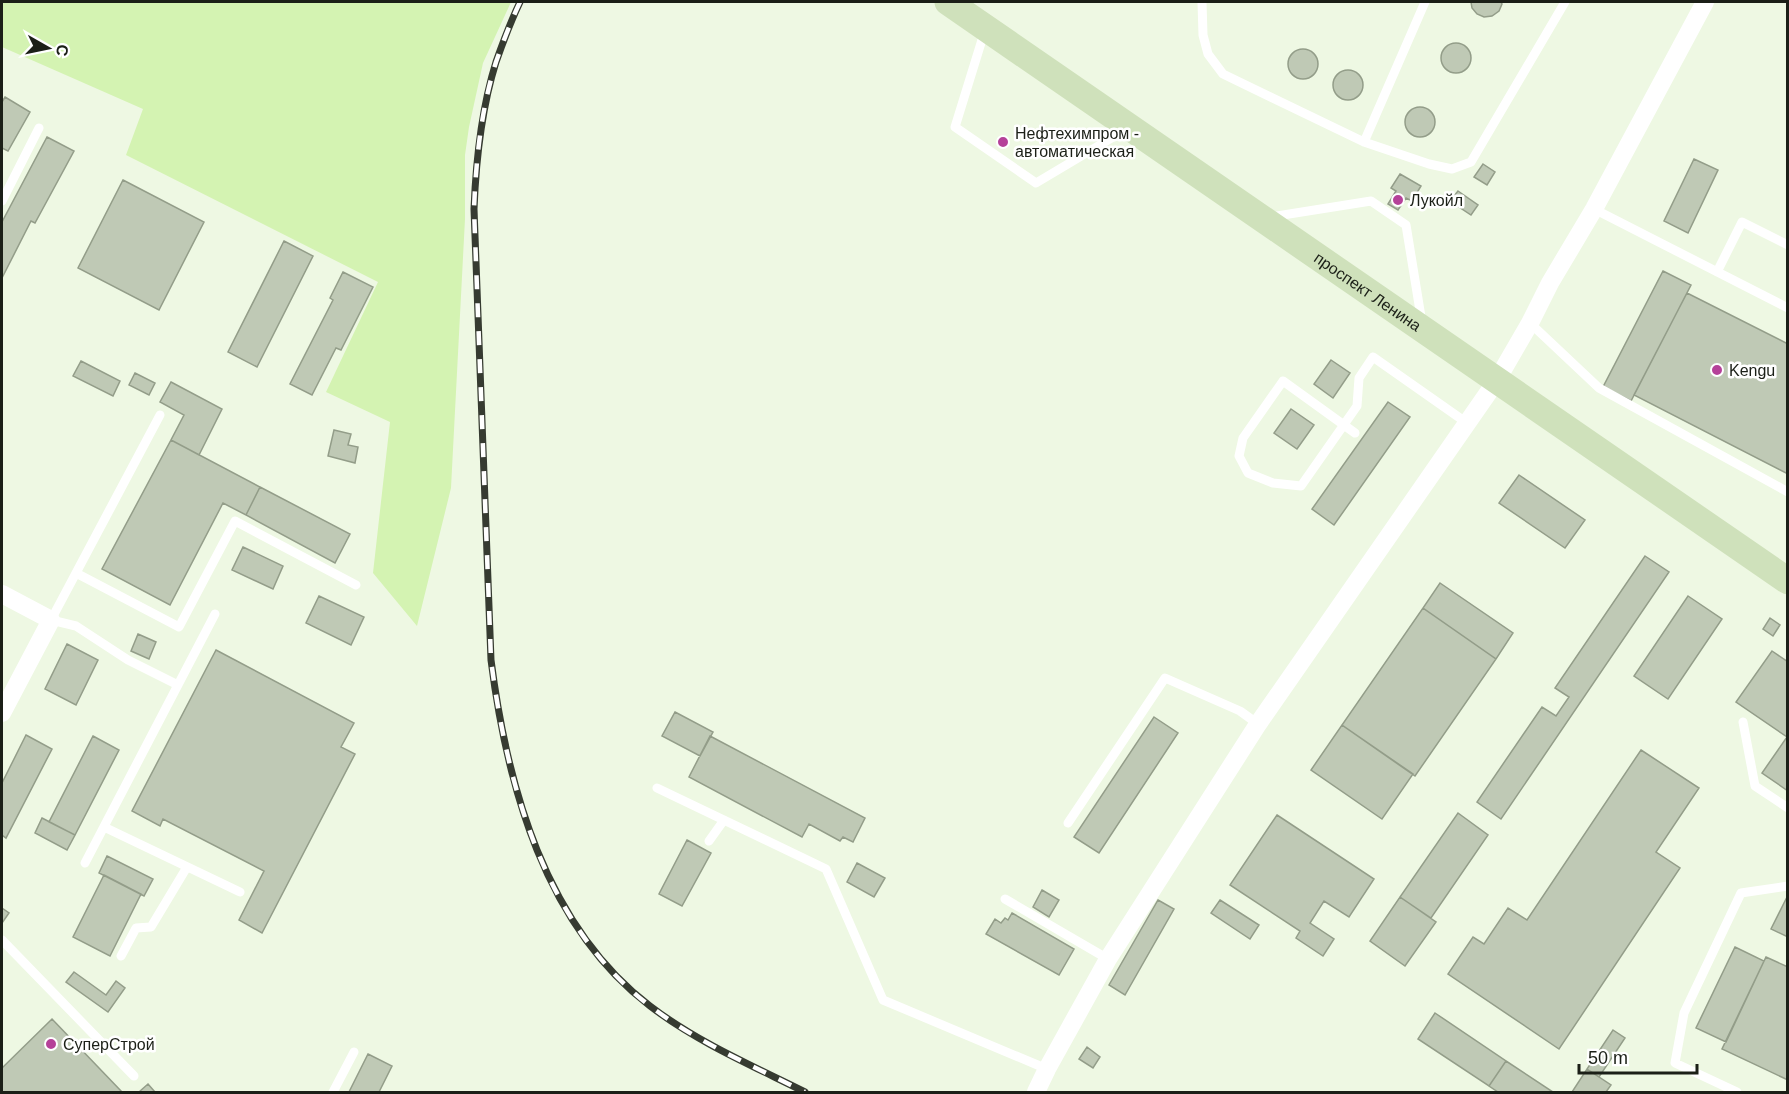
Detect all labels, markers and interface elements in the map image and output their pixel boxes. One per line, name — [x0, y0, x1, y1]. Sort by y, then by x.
north arrow — [18, 18, 78, 78]
text: С — [53, 43, 72, 58]
place label: Нефтехимпром - автоматическая — [1015, 125, 1139, 160]
marker: Нефтехимпром - автоматическая — [996, 135, 1010, 149]
place label: Лукойл — [1410, 192, 1463, 209]
marker: Лукойл — [1391, 193, 1405, 207]
street label: проспект Ленина — [1311, 249, 1425, 334]
place label: Kengu — [1729, 362, 1775, 379]
marker: Kengu — [1710, 363, 1724, 377]
place label: СуперСтрой — [63, 1036, 155, 1053]
marker: СуперСтрой — [44, 1037, 58, 1051]
scale bar — [1579, 1037, 1698, 1075]
text: 50 m — [1588, 1048, 1628, 1068]

